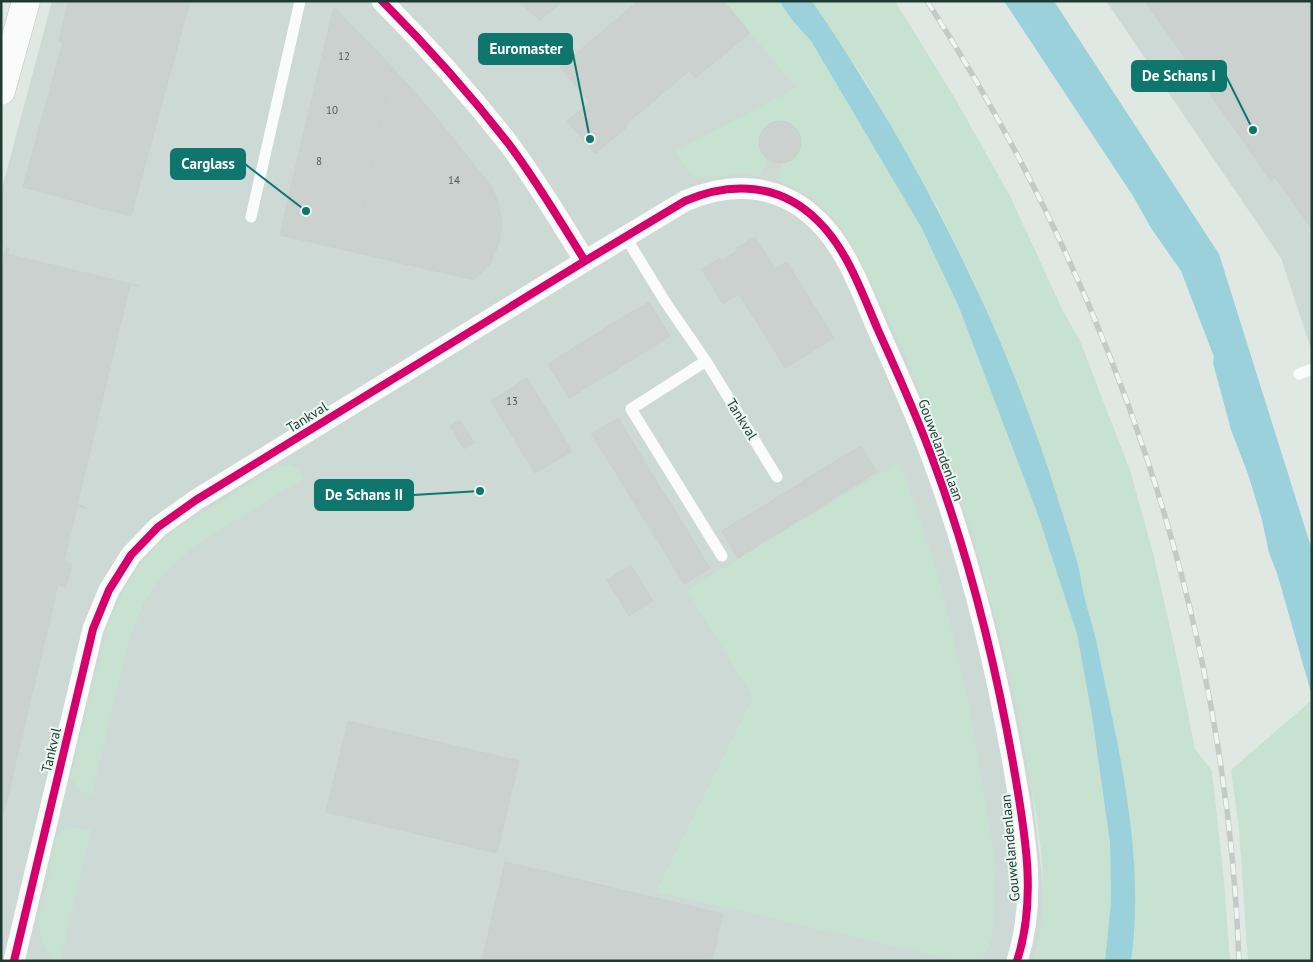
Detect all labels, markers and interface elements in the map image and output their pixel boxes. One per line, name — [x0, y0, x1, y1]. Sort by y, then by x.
callout: Euromaster — [479, 34, 572, 64]
text: Euromaster — [489, 39, 563, 58]
house number: 12 — [338, 49, 350, 63]
callout: De Schans I — [1132, 61, 1226, 91]
text: De Schans I — [1142, 66, 1216, 85]
house number: 10 — [326, 103, 338, 117]
callout: Carglass — [171, 149, 245, 179]
text: Carglass — [181, 154, 235, 173]
house number: 8 — [316, 154, 322, 168]
house number: 14 — [448, 173, 460, 187]
house number: 13 — [506, 394, 518, 408]
street label: Tankval — [722, 395, 762, 443]
street label: Gouwelandenlaan — [914, 396, 968, 504]
street label: Tankval — [283, 397, 331, 437]
callout: De Schans II — [315, 480, 413, 510]
text: De Schans II — [325, 485, 403, 504]
street label: Tankval — [37, 726, 65, 774]
street label: Gouwelandenlaan — [996, 794, 1024, 902]

